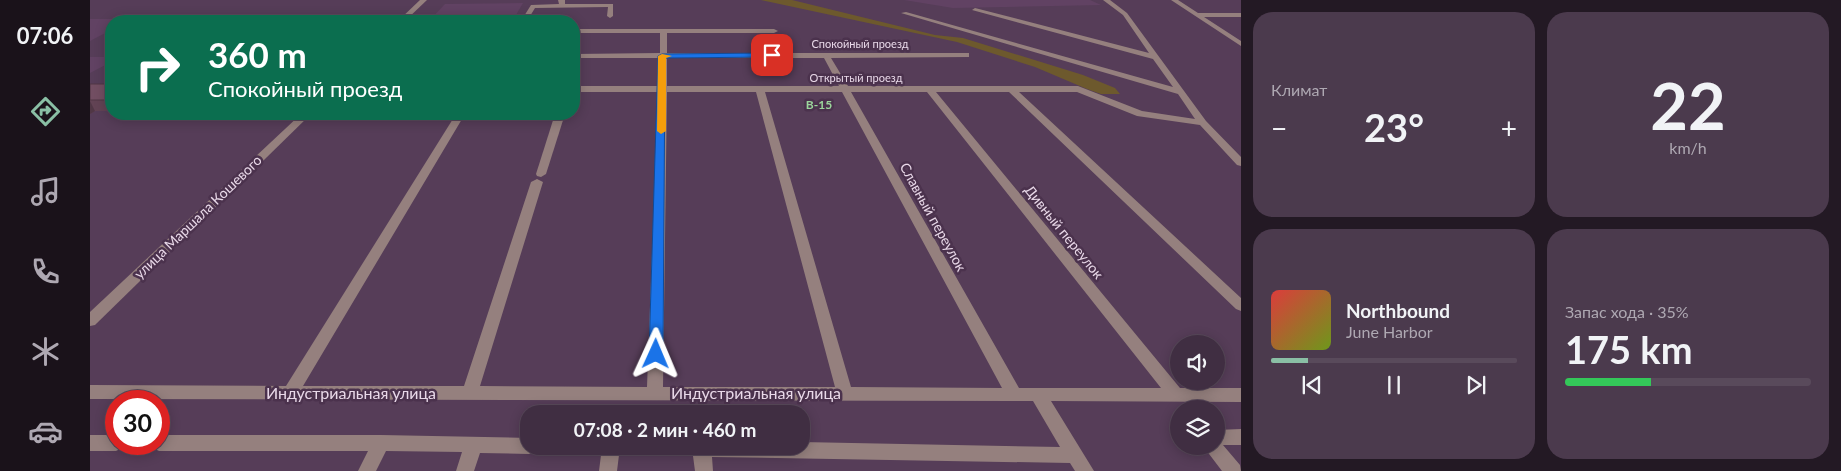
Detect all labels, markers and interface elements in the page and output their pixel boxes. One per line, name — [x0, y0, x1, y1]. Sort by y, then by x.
text: 07:06 — [17, 22, 73, 49]
text: 360 m — [208, 33, 307, 75]
pin — [751, 34, 793, 76]
icon: right — [125, 35, 190, 100]
street label: Спокойный проезд — [811, 37, 909, 50]
icon: arrive — [758, 41, 786, 69]
text: 22 — [1650, 66, 1726, 144]
street label: Открытый проезд — [810, 71, 903, 84]
text: Спокойный проезд — [208, 75, 402, 102]
text: Климат — [1271, 80, 1327, 99]
icon: directions — [28, 94, 63, 129]
district label: В-15 — [806, 97, 832, 112]
text: 23° — [1364, 104, 1424, 150]
text: − — [1271, 111, 1287, 145]
text: + — [1501, 111, 1517, 145]
text: km/h — [1669, 138, 1707, 157]
street label: улица Маршала Кошевого — [130, 151, 265, 282]
street label: Славный переулок — [897, 160, 971, 275]
icon: music — [28, 174, 63, 209]
street label: Дивный переулок — [1021, 181, 1108, 283]
icon: phone — [28, 254, 63, 289]
text: Northbound — [1346, 299, 1450, 322]
text: Запас хода · 35% — [1565, 302, 1689, 321]
text: June Harbor — [1346, 322, 1433, 341]
text: 175 km — [1565, 326, 1693, 372]
position arrow — [629, 327, 681, 379]
icon: climate — [28, 334, 63, 369]
map controls — [1170, 335, 1225, 455]
button: sound — [1170, 335, 1225, 390]
icon: previous — [1298, 371, 1326, 399]
icon: pause — [1380, 371, 1408, 399]
icon: next — [1462, 371, 1490, 399]
street label: Индустриальная улица — [266, 383, 436, 402]
street label: Индустриальная улица — [671, 383, 841, 402]
speed limit sign: 30 — [105, 390, 170, 455]
button: layers — [1170, 400, 1225, 455]
icon: car — [28, 414, 63, 449]
text: 07:08 · 2 мин · 460 m — [574, 418, 756, 441]

